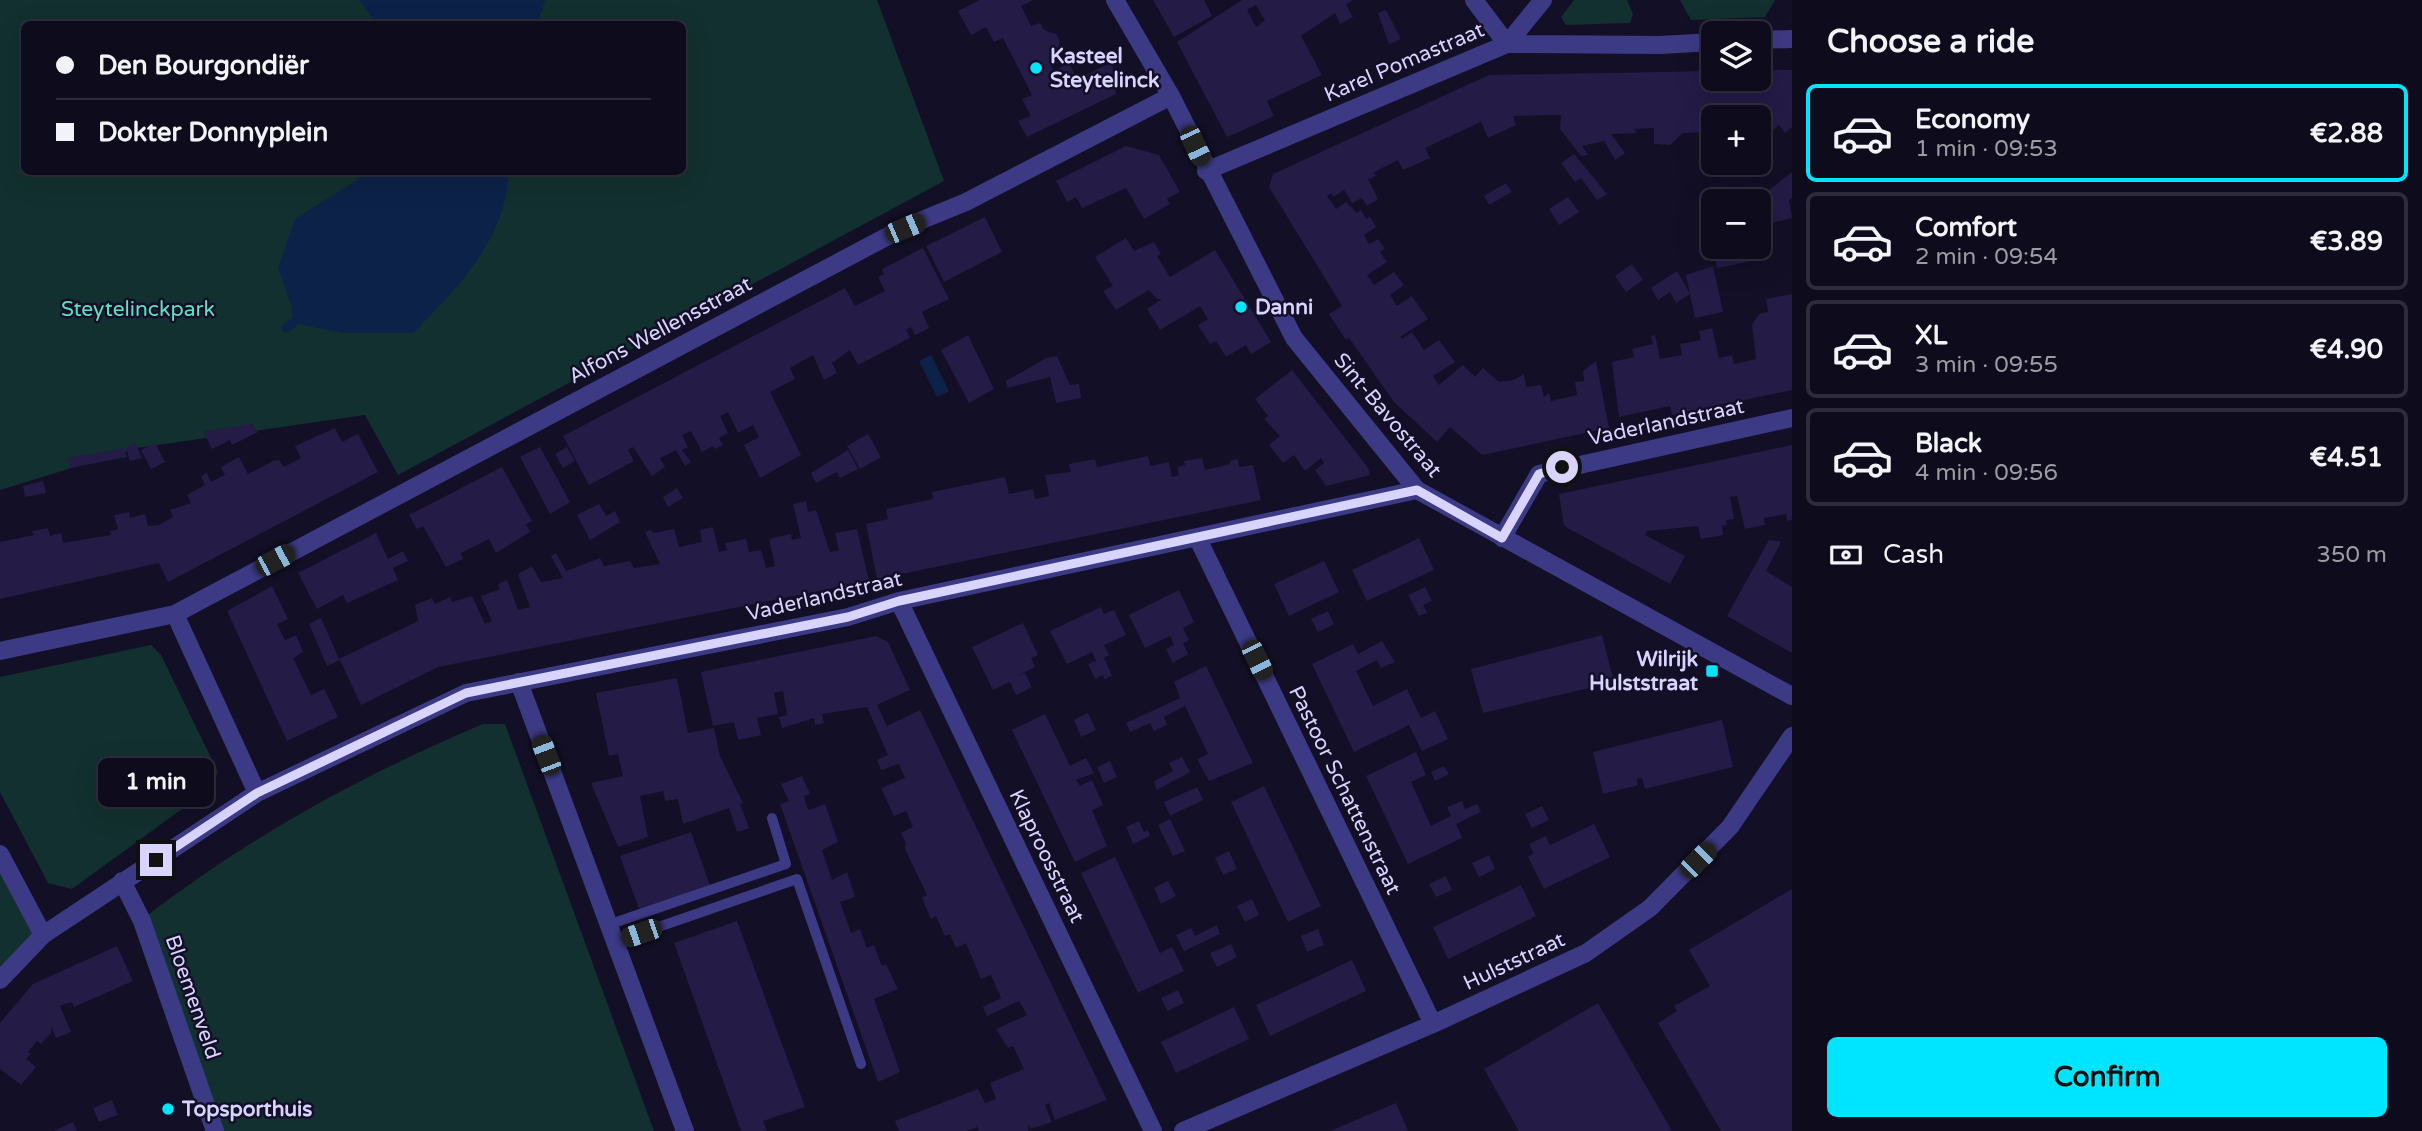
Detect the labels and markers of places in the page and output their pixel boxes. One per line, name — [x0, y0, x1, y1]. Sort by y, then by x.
place label: Kasteel Steytelinck — [1050, 44, 1160, 93]
marker: Kasteel Steytelinck — [1028, 60, 1044, 76]
place label: Danni — [1255, 295, 1313, 320]
marker: Danni — [1233, 299, 1249, 315]
place label: Wilrijk Hulststraat — [1589, 647, 1699, 696]
marker: Wilrijk Hulststraat — [1704, 663, 1720, 679]
place label: Topsporthuis — [181, 1097, 312, 1122]
marker: Topsporthuis — [160, 1101, 176, 1117]

